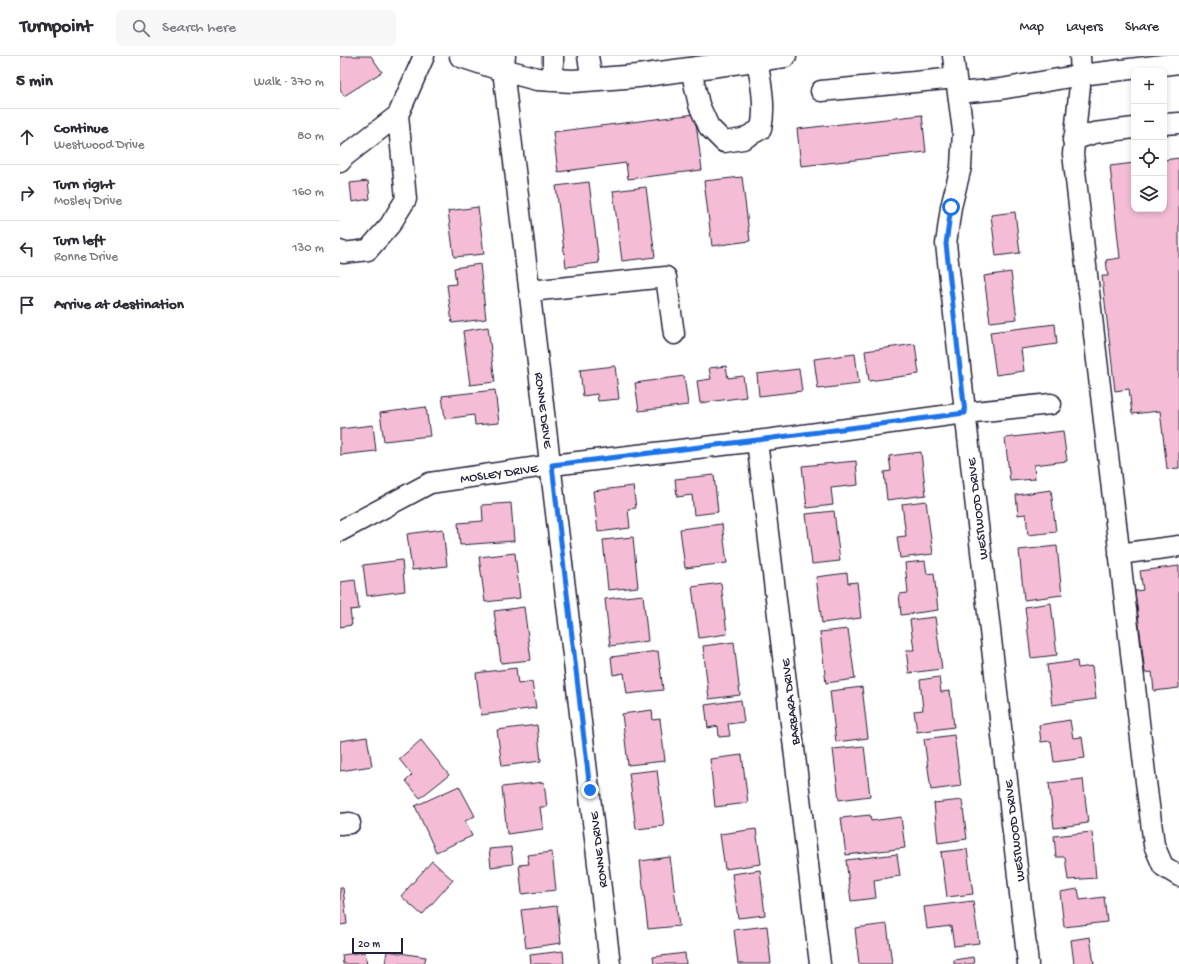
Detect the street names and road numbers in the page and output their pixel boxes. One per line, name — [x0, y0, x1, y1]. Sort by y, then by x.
street label: RONNE DRIVE — [530, 371, 555, 450]
street label: WESTWOOD DRIVE — [965, 456, 992, 560]
street label: MOSLEY DRIVE — [459, 461, 540, 487]
street label: BARBARA DRIVE — [779, 657, 804, 747]
street label: WESTWOOD DRIVE — [1002, 778, 1029, 882]
street label: RONNE DRIVE — [587, 810, 612, 889]

